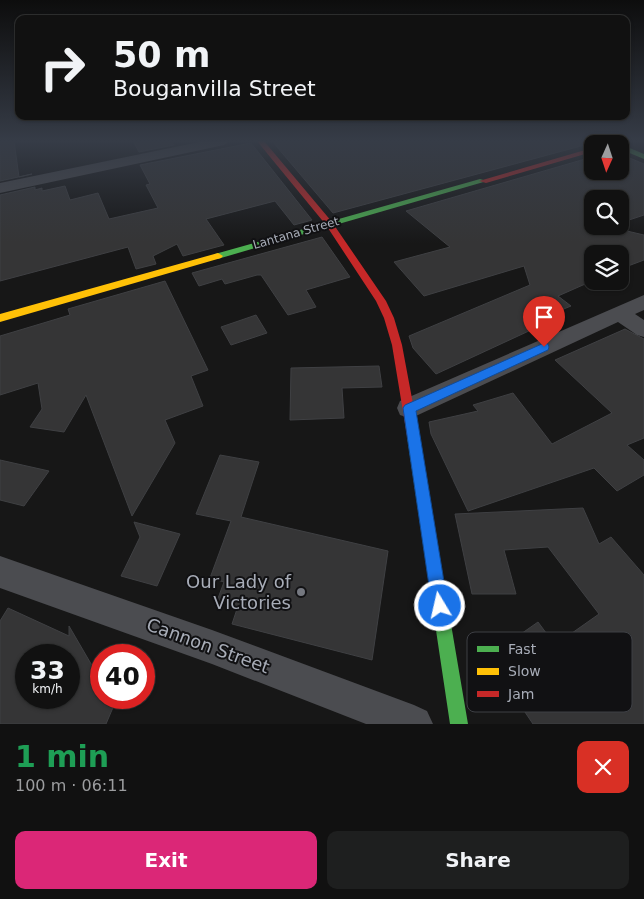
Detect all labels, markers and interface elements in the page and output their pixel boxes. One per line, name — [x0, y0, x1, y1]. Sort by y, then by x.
icon: right — [30, 35, 95, 100]
text: 50 m — [113, 35, 210, 75]
text: Bouganvilla Street — [113, 76, 316, 101]
north arrow — [584, 135, 629, 180]
map controls — [584, 135, 629, 290]
button: search — [584, 190, 629, 235]
street label: Lantana Street — [251, 214, 341, 252]
button: layers — [584, 245, 629, 290]
pin — [523, 296, 565, 347]
icon: arrive — [530, 303, 558, 331]
place label: Our Lady of Victories — [186, 571, 292, 613]
position arrow — [413, 579, 465, 631]
marker: Our Lady of Victories — [295, 586, 307, 598]
street label: Cannon Street — [144, 614, 272, 678]
legend — [467, 632, 632, 712]
text: Fast — [508, 641, 537, 657]
speed limit sign: 40 — [90, 644, 155, 709]
text: 33 — [30, 656, 65, 685]
text: Slow — [508, 663, 541, 679]
text: km/h — [32, 682, 63, 696]
text: Jam — [507, 686, 534, 702]
text: 1 min — [15, 739, 109, 774]
button: close — [577, 741, 629, 793]
text: 100 m · 06:11 — [15, 776, 128, 795]
button: Exit — [15, 831, 317, 889]
button: Share — [327, 831, 629, 889]

